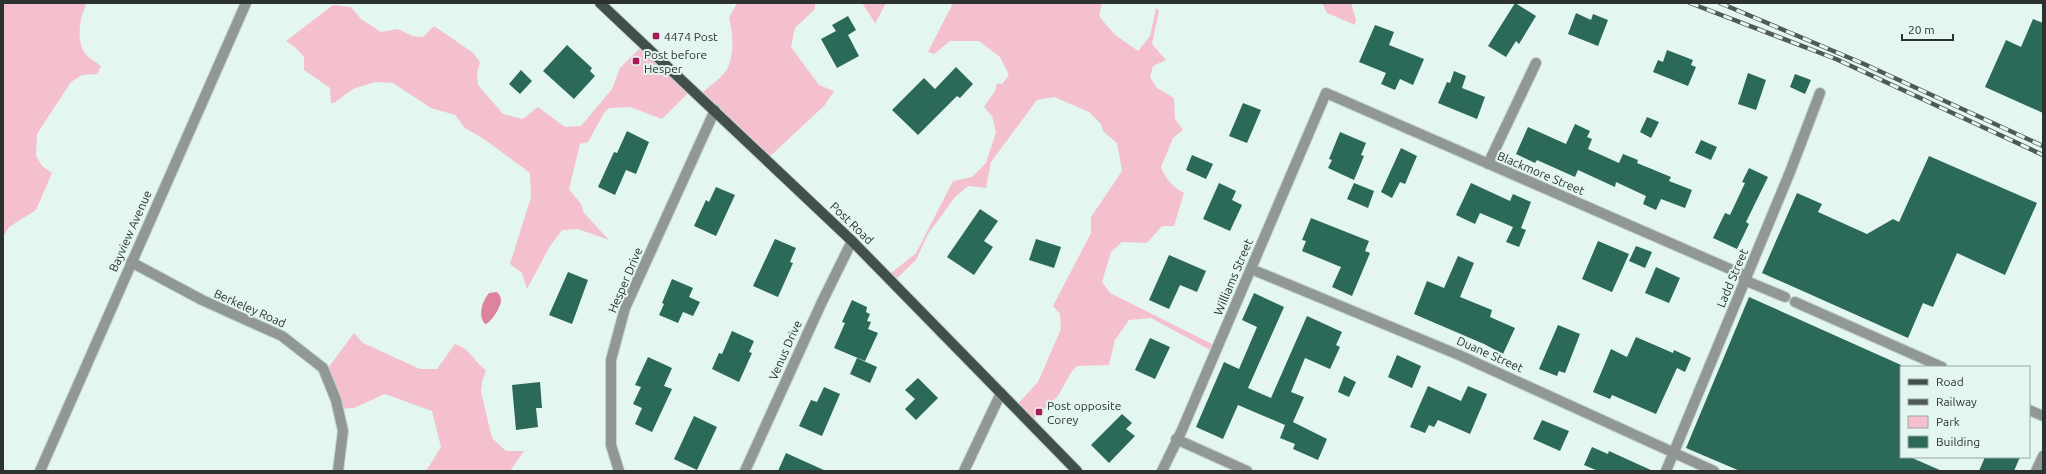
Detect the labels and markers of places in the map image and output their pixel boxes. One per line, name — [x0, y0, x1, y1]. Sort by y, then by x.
place label: 4474 Post — [664, 30, 718, 43]
marker: 4474 Post — [651, 31, 661, 41]
place label: Post before Hesper — [644, 48, 707, 75]
marker: Post before Hesper — [631, 56, 641, 66]
place label: Post opposite Corey — [1047, 399, 1121, 426]
marker: Post opposite Corey — [1034, 407, 1044, 417]

